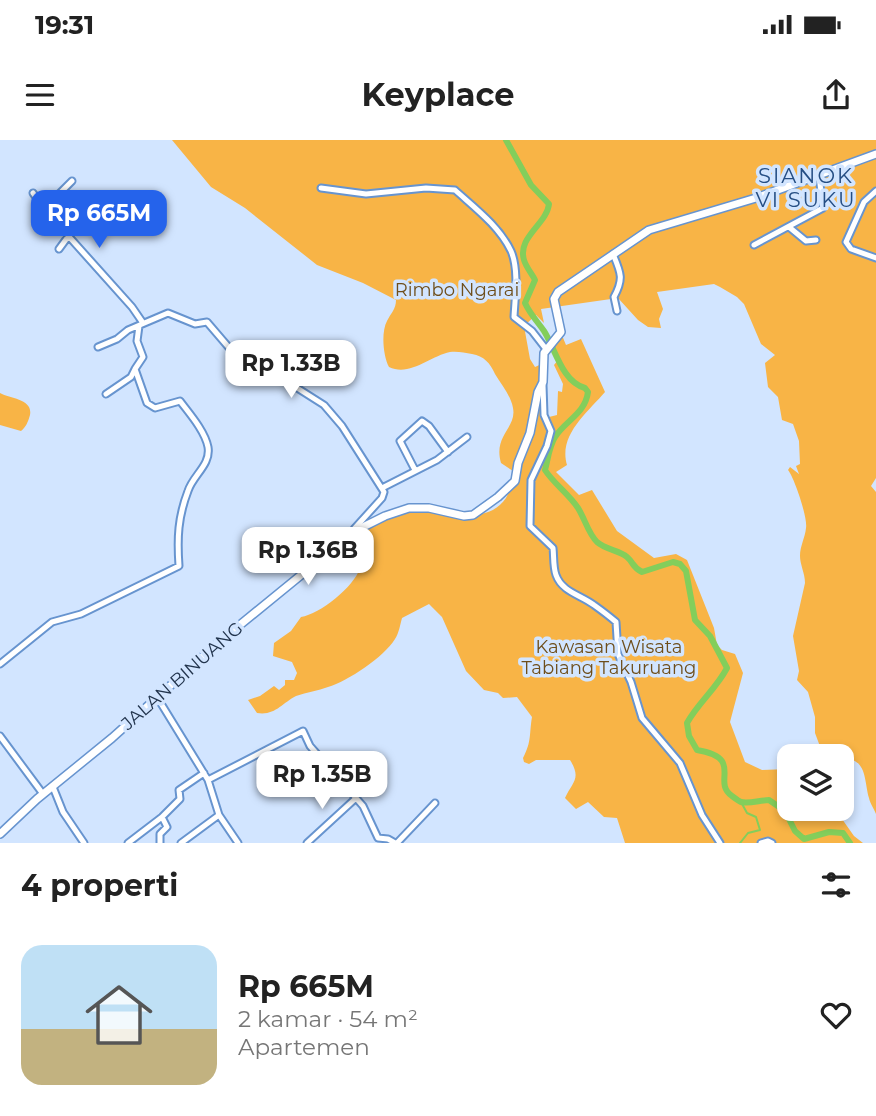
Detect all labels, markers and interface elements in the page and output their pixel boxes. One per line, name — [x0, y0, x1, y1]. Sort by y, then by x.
text: 19:31 — [35, 9, 94, 41]
text: Keyplace — [362, 75, 514, 114]
icon: menu — [21, 76, 59, 114]
icon: share — [817, 76, 855, 114]
district label: SIANOK VI SUKU — [755, 163, 857, 212]
pin: Rp 665M — [34, 190, 164, 250]
text: Rp 665M — [47, 199, 151, 227]
park label: Rimbo Ngarai — [395, 279, 519, 301]
pin: Rp 1.33B — [219, 341, 363, 400]
text: Rp 1.33B — [241, 349, 341, 377]
pin: Rp 1.36B — [236, 528, 380, 587]
text: Rp 1.36B — [258, 536, 358, 564]
street label: JALAN BINUANG — [116, 617, 247, 735]
park label: Kawasan Wisata Tabiang Takuruang — [522, 636, 696, 679]
map controls — [777, 744, 854, 821]
button: layers — [777, 744, 854, 821]
pin: Rp 1.35B — [250, 752, 394, 811]
text: Rp 1.35B — [272, 760, 372, 788]
icon: filters — [817, 866, 855, 904]
text: 4 properti — [21, 867, 178, 904]
text: Rp 665M — [238, 968, 374, 1005]
icon: home — [77, 973, 161, 1057]
icon: heart — [817, 996, 855, 1034]
text: 2 kamar · 54 m² — [238, 1005, 418, 1033]
text: Apartemen — [238, 1033, 370, 1061]

